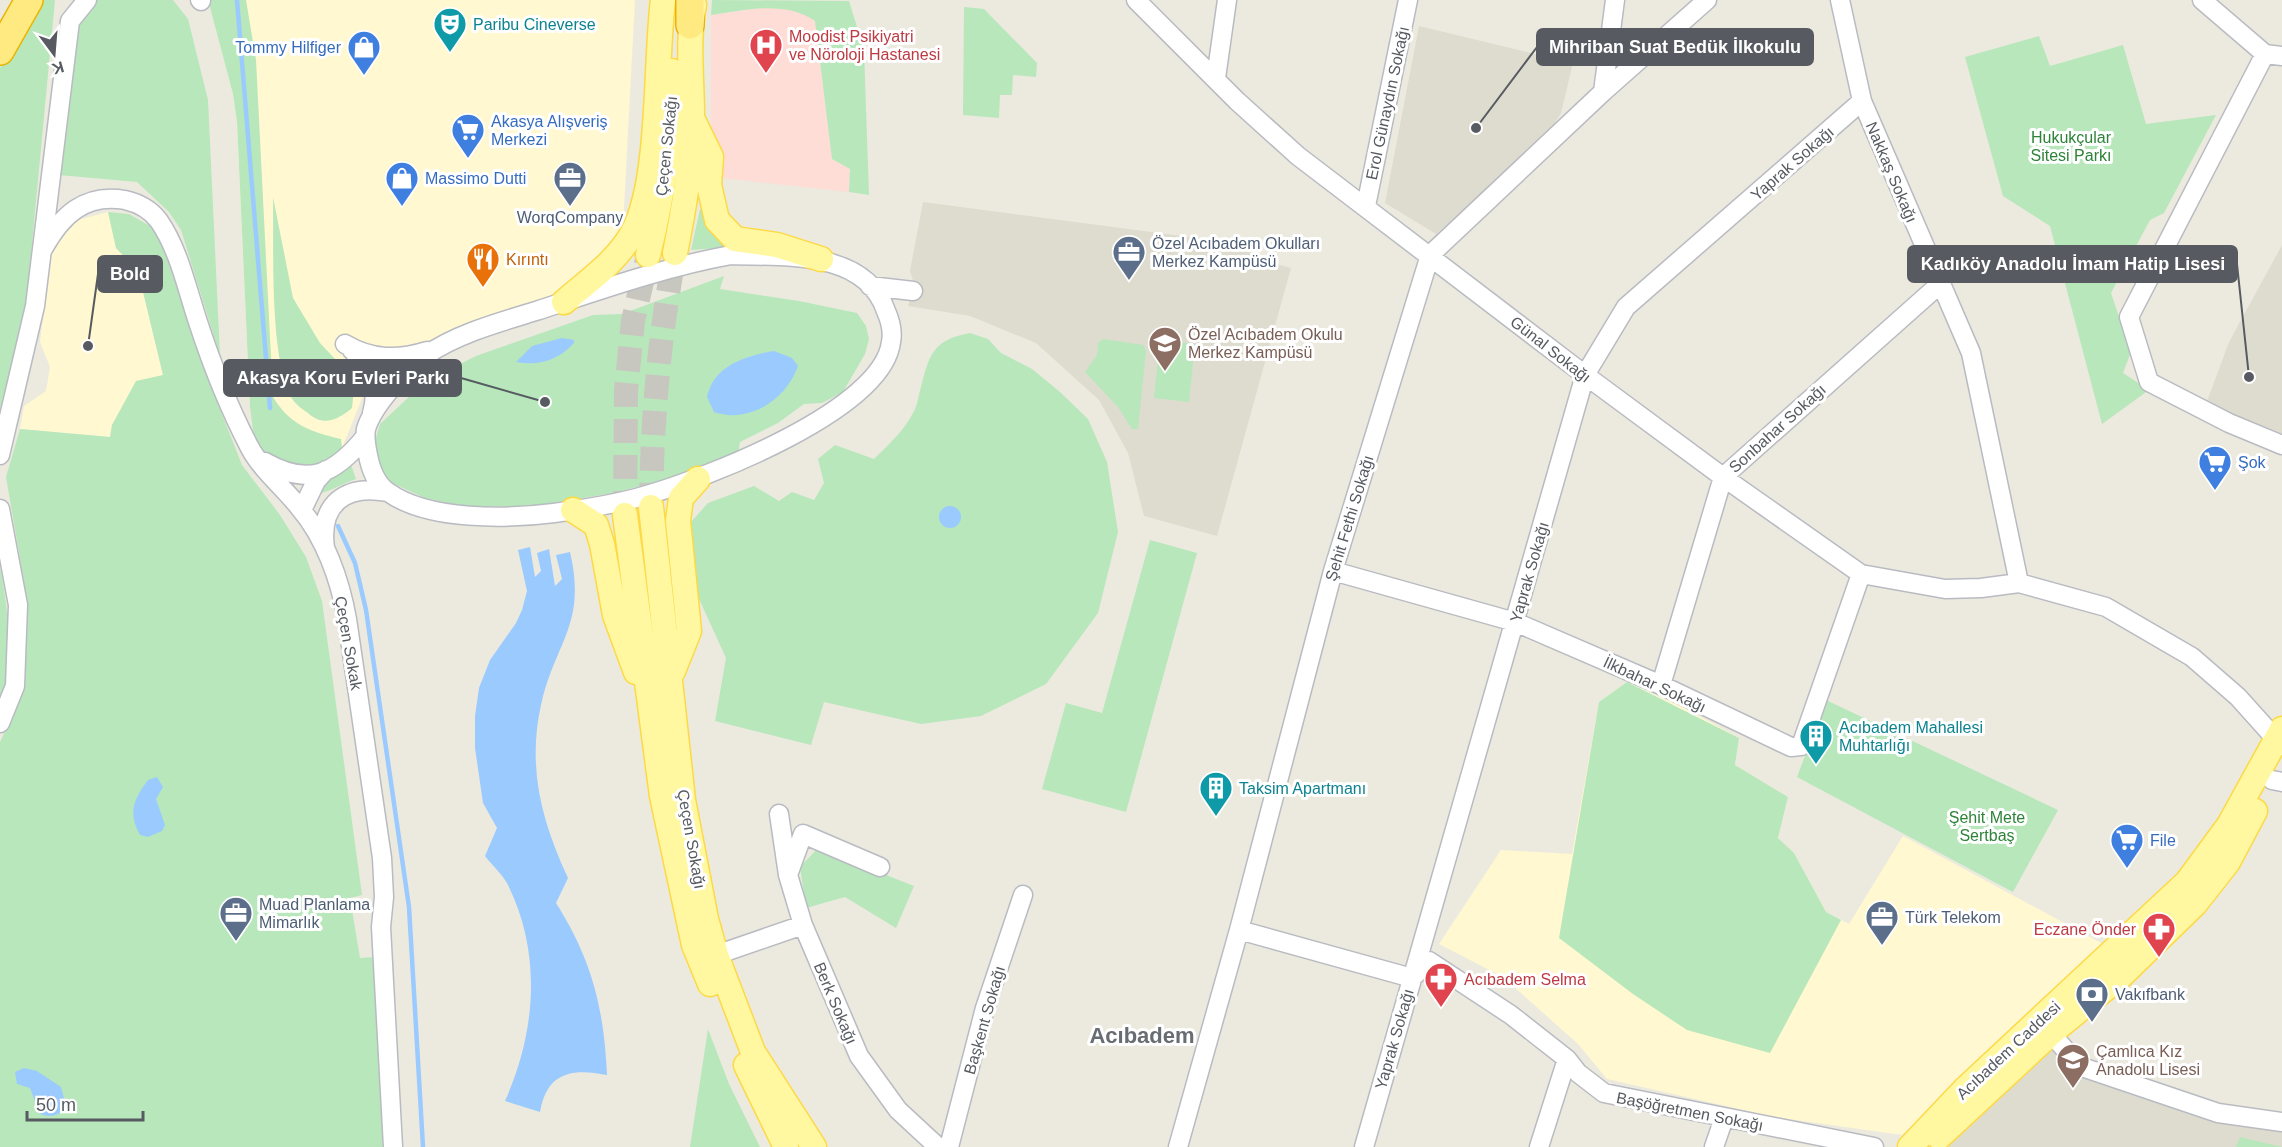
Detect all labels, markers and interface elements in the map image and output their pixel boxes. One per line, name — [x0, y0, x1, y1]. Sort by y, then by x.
theatre icon: Paribu Cineverse — [432, 6, 468, 53]
place label: Paribu Cineverse — [473, 16, 596, 33]
north arrow — [24, 24, 84, 84]
street label: Erol Günaydın Sokağı — [1363, 25, 1412, 181]
hospital icon: Moodist Psikiyatri ve Nöroloji Hastanesi — [748, 27, 784, 74]
place label: Moodist Psikiyatri ve Nöroloji Hastanesi — [789, 28, 940, 63]
shop icon: Tommy Hilfiger — [346, 29, 382, 76]
callout: Mihriban Suat Bedük İlkokulu — [1537, 29, 1813, 65]
text: Mihriban Suat Bedük İlkokulu — [1549, 37, 1801, 57]
place label: Tommy Hilfiger — [235, 39, 342, 56]
text: K — [50, 58, 66, 78]
street label: Çeçen Sokağı — [653, 95, 680, 197]
supermarket icon: Akasya Alışveriş Merkezi — [450, 112, 486, 159]
place label: Akasya Alışveriş Merkezi — [491, 113, 607, 148]
street label: Nakkaş Sokağı — [1863, 119, 1920, 225]
street label: Yaprak Sokağı — [1748, 123, 1837, 204]
park label: Hukukçular Sitesi Parkı — [2031, 129, 2112, 164]
shop icon: Massimo Dutti — [384, 160, 420, 207]
office icon: WorqCompany — [552, 160, 588, 207]
place label: Massimo Dutti — [425, 170, 526, 187]
place label: WorqCompany — [517, 209, 623, 226]
office icon: Özel Acıbadem Okulları Merkez Kampüsü — [1111, 234, 1147, 281]
place label: Özel Acıbadem Okulları Merkez Kampüsü — [1152, 235, 1320, 270]
restaurant icon: Kırıntı — [465, 241, 501, 288]
callout: Kadıköy Anadolu İmam Hatip Lisesi — [1908, 246, 2237, 282]
place label: Kırıntı — [506, 251, 549, 268]
text: Kadıköy Anadolu İmam Hatip Lisesi — [1921, 254, 2225, 274]
callout: Bold — [98, 256, 162, 292]
text: Bold — [110, 264, 150, 284]
street label: Günal Sokağı — [1507, 313, 1594, 386]
school or university icon: Özel Acıbadem Okulu Merkez Kampüsü — [1147, 325, 1183, 372]
place label: Özel Acıbadem Okulu Merkez Kampüsü — [1188, 326, 1343, 361]
callout: Akasya Koru Evleri Parkı — [224, 360, 461, 396]
text: Akasya Koru Evleri Parkı — [236, 368, 450, 388]
street label: Sonbahar Sokağı — [1726, 381, 1829, 476]
supermarket icon: Şok — [2197, 444, 2233, 491]
street label: Şehit Fethi Sokağı — [1322, 453, 1377, 583]
place label: Şok — [2238, 454, 2267, 471]
street label: Yaprak Sokağı — [1507, 520, 1552, 624]
street label: Çeçen Sokak — [332, 595, 365, 692]
street label: İlkbahar Sokağı — [1601, 652, 1709, 716]
building icon: Acıbadem Mahallesi Muhtarlığı — [1798, 718, 1834, 765]
place label: Acıbadem Mahallesi Muhtarlığı — [1839, 719, 1983, 754]
building icon: Taksim Apartmanı — [1198, 770, 1234, 817]
place label: Taksim Apartmanı — [1239, 780, 1366, 797]
street label: Çeçen Sokağı — [674, 788, 709, 890]
park label: Şehit Mete Sertbaş — [1949, 809, 2025, 844]
supermarket icon: File — [2109, 822, 2145, 869]
place label: File — [2150, 832, 2176, 849]
office icon: Muad Planlama Mimarlık — [218, 895, 254, 942]
place label: Muad Planlama Mimarlık — [259, 896, 370, 931]
office icon: Türk Telekom — [1864, 899, 1900, 946]
place label: Türk Telekom — [1905, 909, 2001, 926]
pharmacy icon: Eczane Önder — [2141, 911, 2177, 958]
place label: Eczane Önder — [2034, 921, 2137, 938]
street label: Berk Sokağı — [811, 960, 860, 1047]
pharmacy icon: Acıbadem Selma — [1423, 961, 1459, 1008]
street label: Başkent Sokağı — [961, 964, 1008, 1076]
place label: Acıbadem Selma — [1464, 971, 1586, 988]
bank icon: Vakıfbank — [2074, 976, 2110, 1023]
place label: Vakıfbank — [2115, 986, 2186, 1003]
street label: Yaprak Sokağı — [1372, 987, 1417, 1091]
street label: Acıbadem Caddesi — [1953, 998, 2064, 1103]
district label: Acıbadem — [1089, 1023, 1195, 1048]
school or university icon: Çamlıca Kız Anadolu Lisesi — [2055, 1042, 2091, 1089]
place label: Çamlıca Kız Anadolu Lisesi — [2096, 1043, 2200, 1078]
scale bar — [27, 1084, 142, 1122]
street label: Başöğretmen Sokağı — [1615, 1089, 1765, 1134]
text: 50 m — [36, 1095, 76, 1115]

